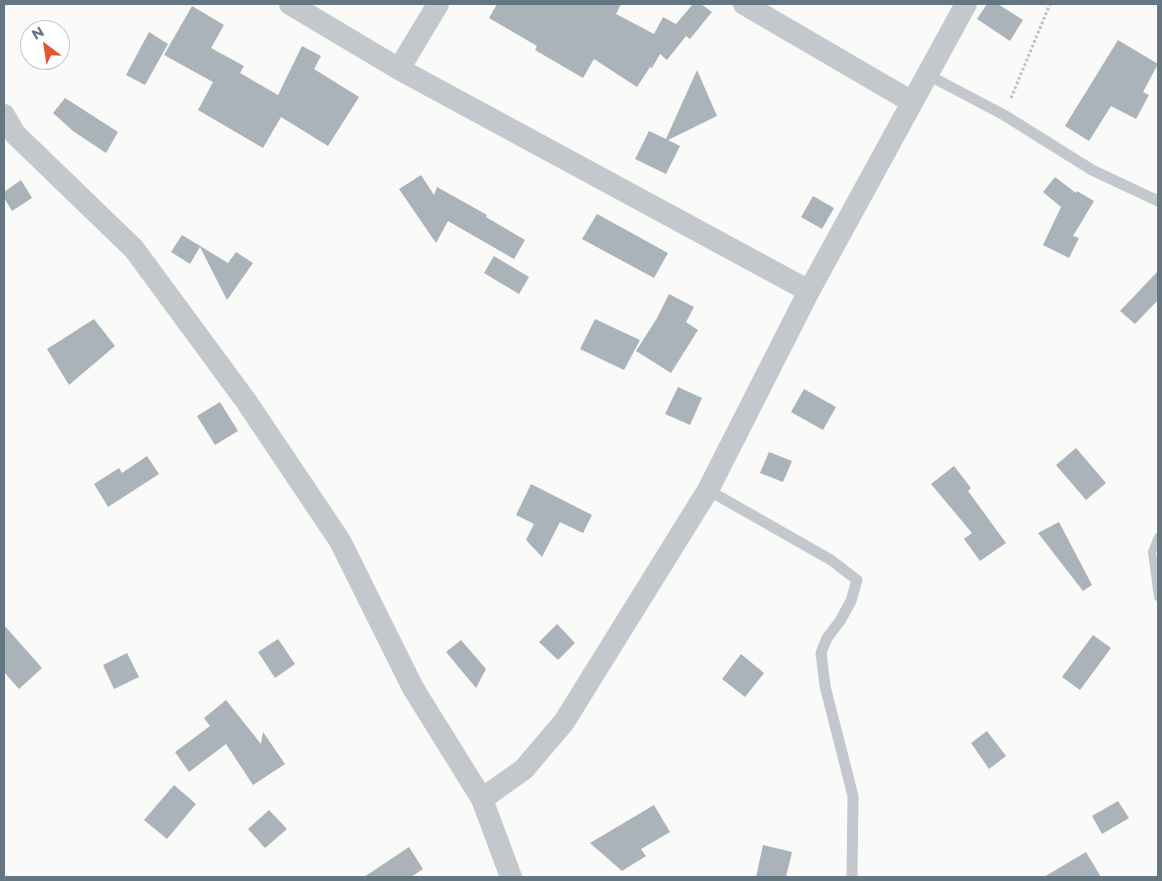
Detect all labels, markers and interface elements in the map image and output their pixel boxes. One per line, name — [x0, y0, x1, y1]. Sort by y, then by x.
north arrow — [20, 20, 70, 70]
text: N — [28, 22, 47, 44]

